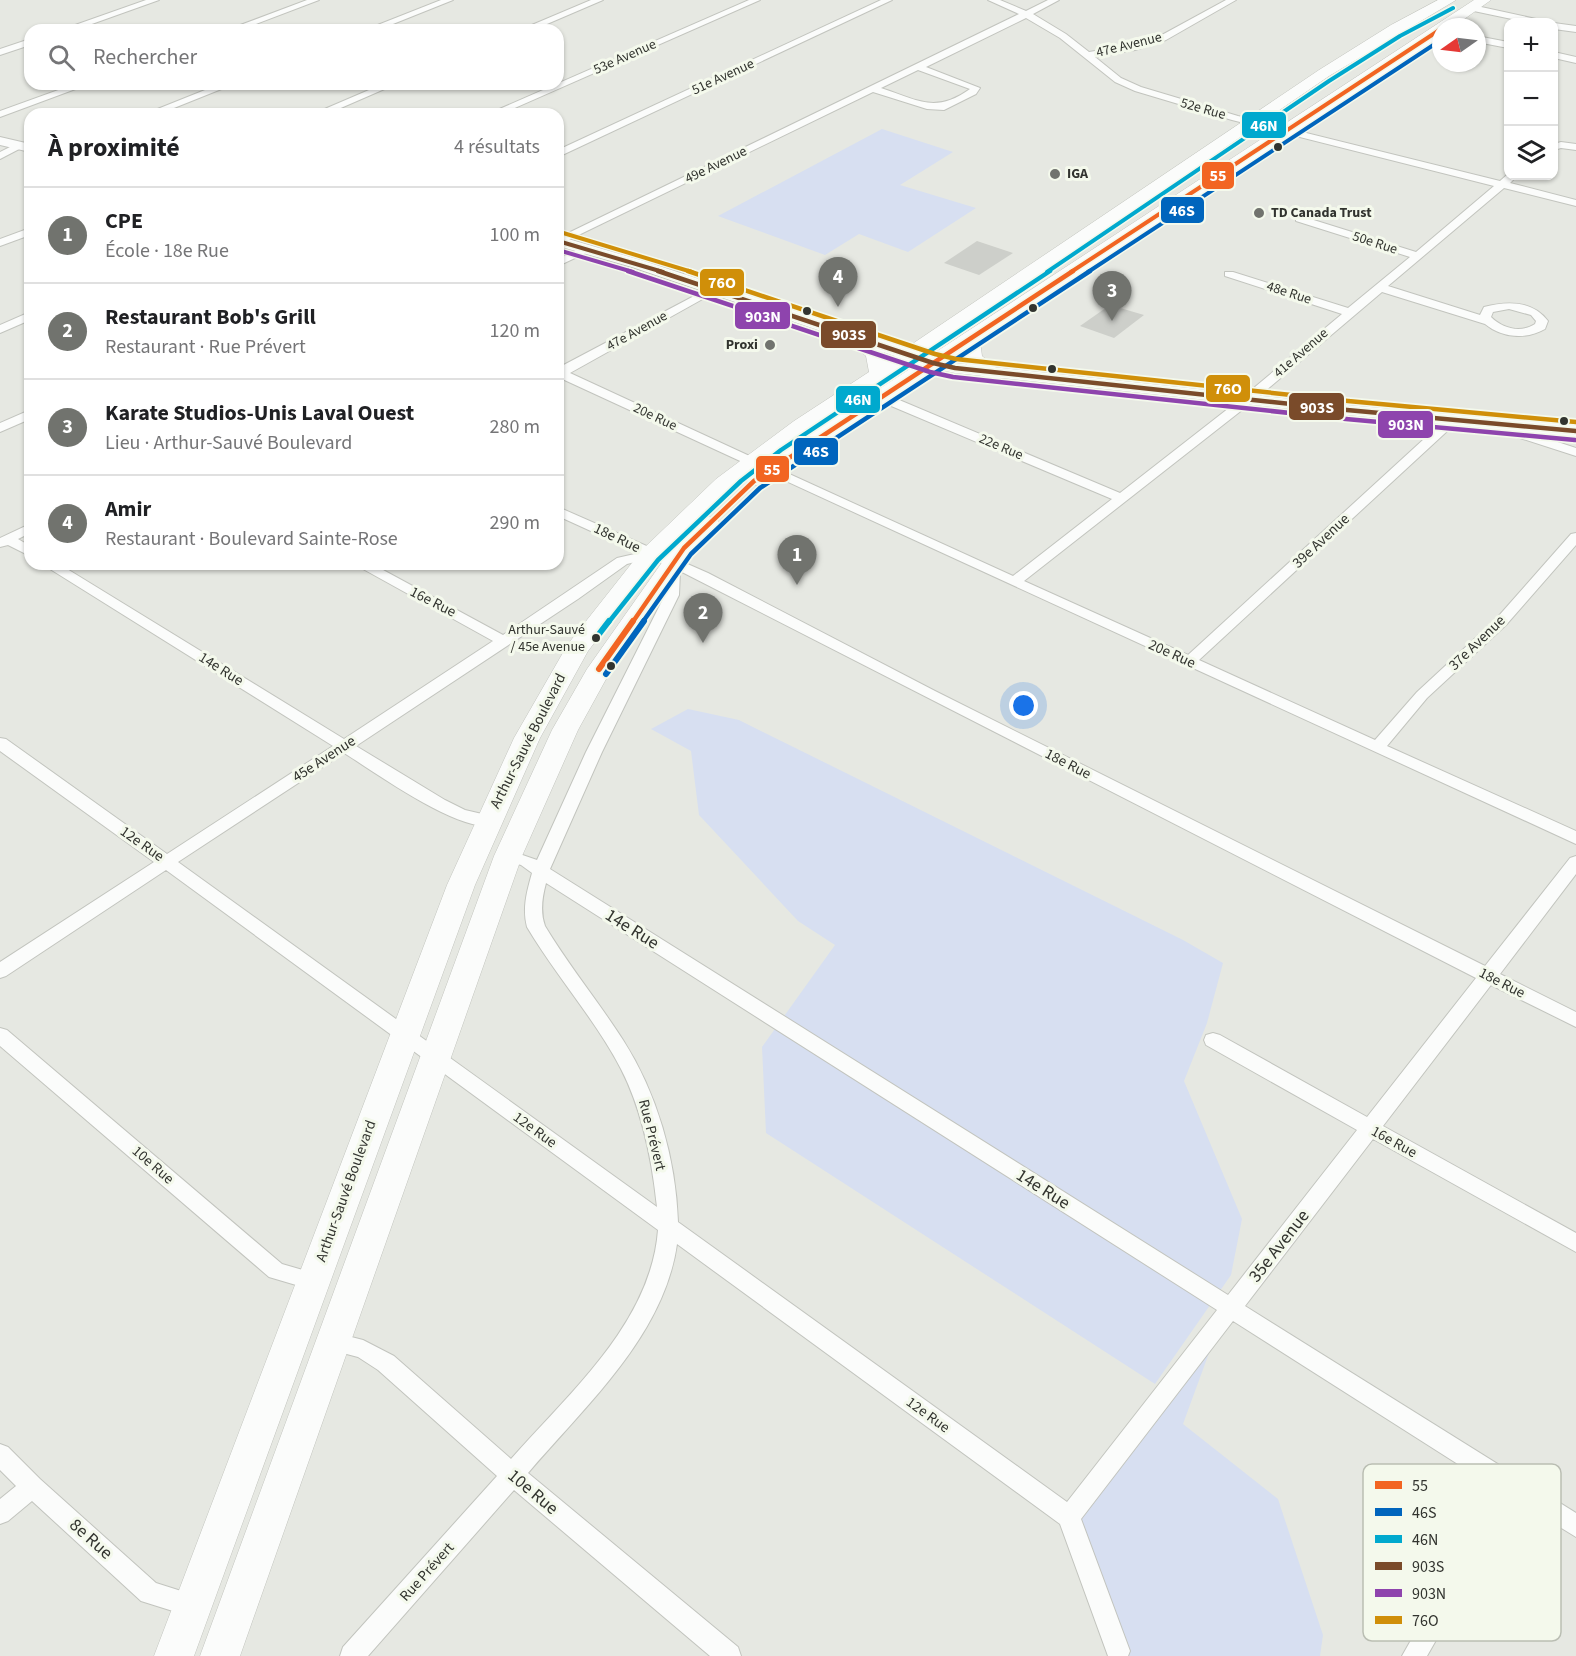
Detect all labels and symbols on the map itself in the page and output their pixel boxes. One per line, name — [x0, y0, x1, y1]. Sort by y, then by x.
north arrow — [1432, 18, 1486, 72]
street label: 47e Avenue — [1094, 27, 1164, 63]
street label: 53e Avenue — [590, 34, 660, 80]
street label: 51e Avenue — [688, 54, 758, 100]
street label: 52e Rue — [1178, 93, 1228, 125]
line badge: 46N — [1241, 111, 1287, 139]
text: 46N — [1250, 115, 1278, 137]
street label: 49e Avenue — [682, 141, 750, 189]
unlabelled marker — [1272, 141, 1284, 153]
line badge: 55 — [1201, 161, 1235, 190]
place label: IGA — [1067, 164, 1089, 184]
text: 55 — [1210, 165, 1226, 187]
marker: IGA — [1048, 167, 1062, 181]
line badge: 46S — [1160, 196, 1205, 224]
text: 46S — [1169, 200, 1195, 222]
place label: TD Canada Trust — [1271, 203, 1372, 223]
marker: TD Canada Trust — [1252, 206, 1266, 220]
street label: 50e Rue — [1350, 226, 1400, 260]
pin: 4 — [818, 258, 858, 307]
line badge: 76O — [699, 268, 745, 297]
text: 76O — [708, 272, 736, 294]
pin: 3 — [1092, 272, 1132, 321]
street label: 48e Rue — [1264, 276, 1314, 310]
line badge: 903N — [734, 301, 791, 330]
unlabelled marker — [1027, 302, 1039, 314]
unlabelled marker — [801, 305, 813, 317]
street label: 47e Avenue — [603, 306, 671, 356]
text: 903N — [745, 306, 781, 328]
line badge: 903S — [820, 320, 877, 349]
text: 903S — [832, 324, 866, 346]
street label: 41e Avenue — [1269, 324, 1333, 382]
place label: Proxi — [726, 335, 758, 355]
marker: Proxi — [763, 338, 777, 352]
unlabelled marker — [1046, 363, 1058, 375]
line badge: 76O — [1205, 374, 1251, 403]
text: 76O — [1214, 378, 1242, 400]
line badge: 46N — [835, 385, 881, 414]
text: 46N — [844, 389, 872, 411]
line badge: 903S — [1288, 392, 1345, 421]
text: 903S — [1300, 397, 1334, 419]
street label: 20e Rue — [630, 398, 680, 436]
line badge: 903N — [1377, 410, 1434, 439]
text: 903N — [1388, 414, 1424, 436]
unlabelled marker — [1558, 415, 1570, 427]
street label: 22e Rue — [976, 429, 1026, 465]
line badge: 46S — [793, 437, 839, 466]
text: 46S — [803, 441, 829, 463]
line badge: 55 — [755, 455, 790, 483]
text: 55 — [764, 459, 780, 481]
street label: 39e Avenue — [1288, 509, 1354, 573]
street label: 18e Rue — [590, 518, 644, 558]
pin: 1 — [778, 536, 816, 585]
street label: 16e Rue — [406, 581, 460, 623]
pin: 2 — [684, 594, 722, 643]
street label: 37e Avenue — [1444, 611, 1510, 675]
place label: Arthur-Sauvé / 45e Avenue — [508, 620, 585, 657]
marker: Arthur-Sauvé / 45e Avenue — [590, 632, 602, 644]
street label: 20e Rue — [1145, 634, 1199, 674]
street label: 14e Rue — [194, 647, 248, 691]
unlabelled marker — [605, 660, 617, 672]
street label: Arthur-Sauvé Boulevard — [485, 670, 571, 812]
your location — [1009, 691, 1038, 720]
street label: 45e Avenue — [288, 731, 360, 787]
street label: 18e Rue — [1041, 743, 1095, 785]
street label: 12e Rue — [116, 821, 168, 867]
street label: 14e Rue — [600, 903, 664, 955]
street label: 18e Rue — [1475, 962, 1529, 1004]
street label: Rue Prévert — [633, 1097, 671, 1173]
street label: 12e Rue — [509, 1107, 561, 1153]
street label: Arthur-Sauvé Boulevard — [311, 1117, 381, 1265]
street label: 16e Rue — [1367, 1121, 1421, 1163]
street label: 10e Rue — [127, 1141, 179, 1189]
street label: 14e Rue — [1011, 1163, 1075, 1215]
street label: 35e Avenue — [1243, 1204, 1315, 1288]
street label: 12e Rue — [902, 1392, 954, 1438]
street label: 10e Rue — [502, 1463, 564, 1521]
legend — [1363, 1464, 1561, 1641]
text: 55 — [1412, 1475, 1428, 1497]
text: 46S — [1412, 1502, 1436, 1524]
street label: 8e Rue — [64, 1513, 118, 1565]
text: 46N — [1412, 1529, 1438, 1551]
street label: Rue Prévert — [395, 1538, 459, 1606]
text: 903S — [1412, 1556, 1444, 1578]
text: 903N — [1412, 1583, 1446, 1605]
text: 76O — [1412, 1610, 1439, 1632]

